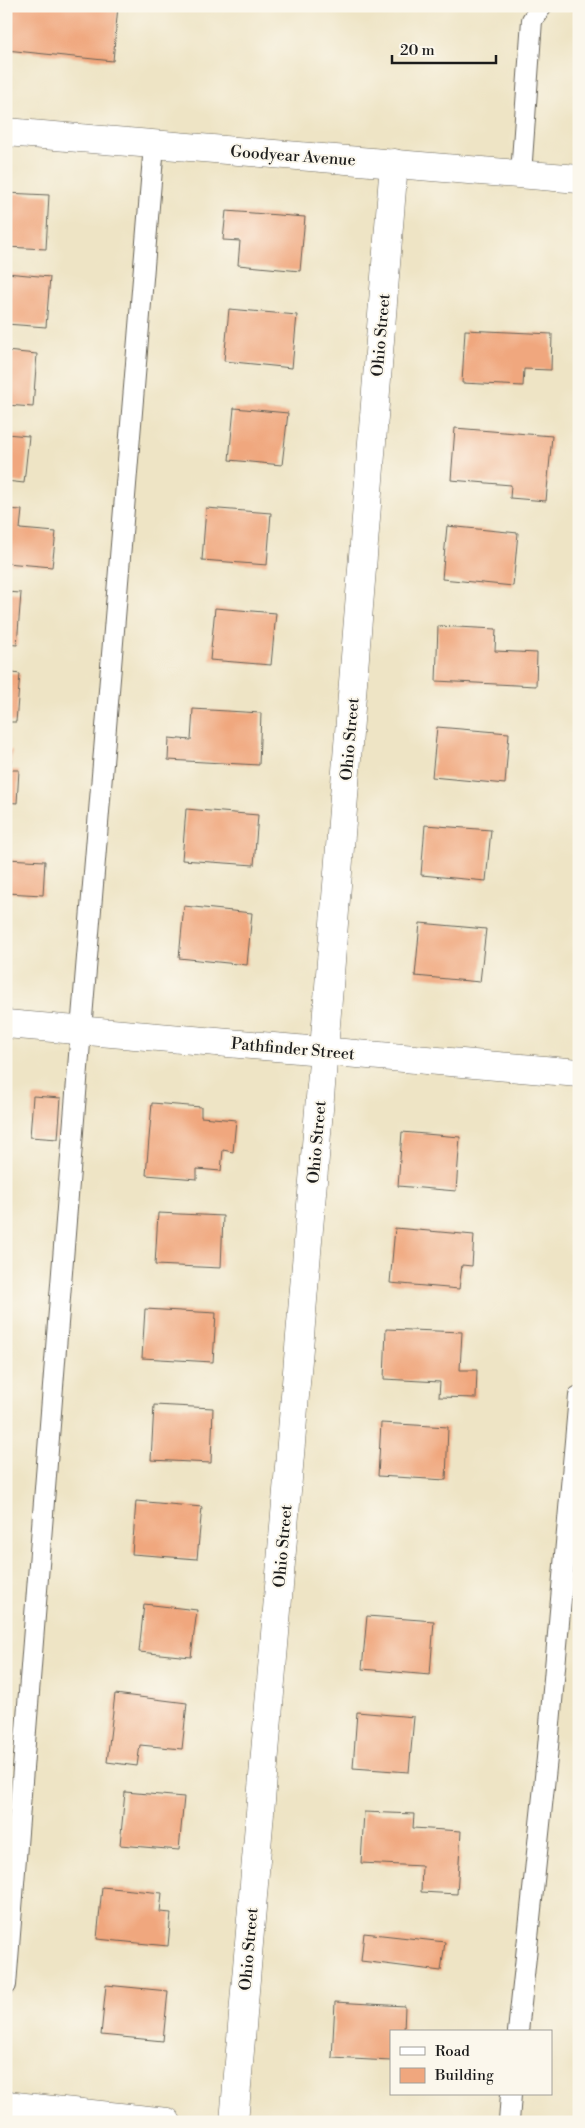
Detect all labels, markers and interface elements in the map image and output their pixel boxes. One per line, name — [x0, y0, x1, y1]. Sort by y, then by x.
scale bar — [392, 32, 496, 64]
text: 20 m — [400, 41, 435, 60]
street label: Goodyear Avenue — [230, 142, 356, 170]
street label: Ohio Street — [367, 293, 395, 377]
street label: Ohio Street — [336, 697, 364, 781]
street label: Pathfinder Street — [230, 1034, 356, 1064]
street label: Ohio Street — [303, 1100, 331, 1184]
street label: Ohio Street — [269, 1504, 297, 1588]
street label: Ohio Street — [235, 1907, 263, 1991]
legend — [390, 2030, 552, 2096]
text: Road — [435, 2042, 470, 2061]
text: Building — [434, 2066, 494, 2085]

